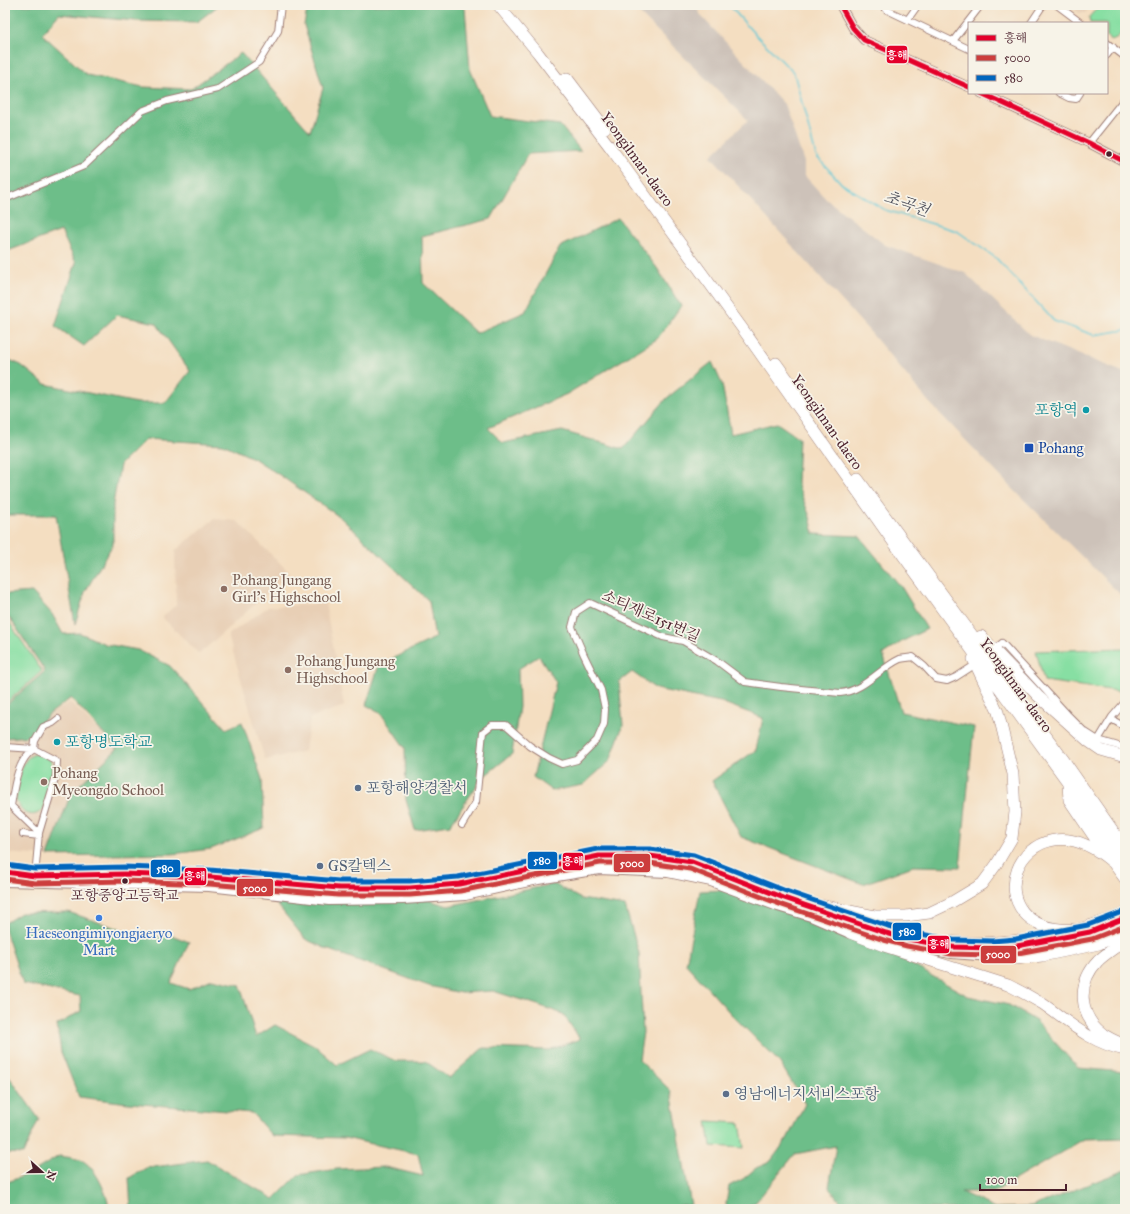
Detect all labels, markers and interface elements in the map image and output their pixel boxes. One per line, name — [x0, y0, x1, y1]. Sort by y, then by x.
legend — [968, 22, 1108, 94]
text: 흥해 — [1004, 31, 1027, 45]
line badge: 흥해 — [886, 45, 908, 64]
text: 흥해 — [886, 49, 908, 62]
text: 5000 — [1004, 51, 1031, 65]
text: 580 — [1004, 71, 1023, 85]
street label: Yeongilman-daero — [597, 108, 677, 210]
unlabelled marker — [1104, 149, 1114, 159]
water label: 초곡천 — [882, 187, 933, 221]
street label: Yeongilman-daero — [787, 371, 867, 473]
place label: 포항역 — [1035, 401, 1078, 419]
marker: 포항역 — [1081, 405, 1091, 415]
place label: Pohang — [1038, 439, 1085, 457]
marker: Pohang — [1023, 442, 1035, 454]
place label: Pohang Jungang Girl's Highschool — [232, 571, 342, 606]
marker: Pohang Jungang Girl's Highschool — [219, 584, 229, 594]
street label: 소티재로151번길 — [599, 586, 703, 646]
street label: Yeongilman-daero — [976, 634, 1056, 736]
place label: Pohang Jungang Highschool — [296, 652, 396, 687]
marker: Pohang Jungang Highschool — [283, 665, 293, 675]
place label: 포항명도학교 — [65, 733, 152, 751]
marker: 포항명도학교 — [52, 737, 62, 747]
place label: Pohang Myeongdo School — [52, 764, 165, 799]
marker: Pohang Myeongdo School — [39, 777, 49, 787]
place label: 포항해양경찰서 — [366, 779, 467, 797]
marker: 포항해양경찰서 — [353, 783, 363, 793]
line badge: 580 — [527, 851, 558, 870]
line badge: 흥해 — [562, 852, 584, 871]
line badge: 5000 — [613, 853, 651, 873]
text: 580 — [533, 854, 551, 867]
text: 흥해 — [562, 855, 584, 868]
place label: GS칼텍스 — [328, 857, 392, 875]
text: 5000 — [620, 857, 645, 870]
line badge: 580 — [150, 859, 181, 878]
marker: GS칼텍스 — [315, 861, 325, 871]
text: 580 — [156, 862, 174, 875]
line badge: 흥해 — [184, 867, 207, 886]
text: 흥해 — [184, 870, 206, 883]
marker: 포항중앙고등학교 — [120, 876, 130, 886]
line badge: 5000 — [236, 878, 274, 897]
text: 5000 — [243, 882, 268, 895]
place label: 포항중앙고등학교 — [71, 887, 180, 904]
marker: Haeseongimiyongjaeryo Mart — [94, 913, 104, 923]
line badge: 580 — [892, 922, 922, 941]
place label: Haeseongimiyongjaeryo Mart — [26, 924, 173, 959]
text: 580 — [898, 925, 916, 938]
line badge: 흥해 — [927, 935, 950, 954]
text: 흥해 — [928, 938, 950, 951]
line badge: 5000 — [980, 945, 1017, 964]
text: 5000 — [986, 948, 1011, 961]
place label: 영남에너지서비스포항 — [734, 1085, 879, 1103]
marker: 영남에너지서비스포항 — [721, 1089, 731, 1099]
north arrow — [22, 1152, 62, 1192]
scale bar — [980, 1166, 1066, 1192]
text: N — [43, 1169, 59, 1183]
text: 100 m — [986, 1173, 1017, 1187]

